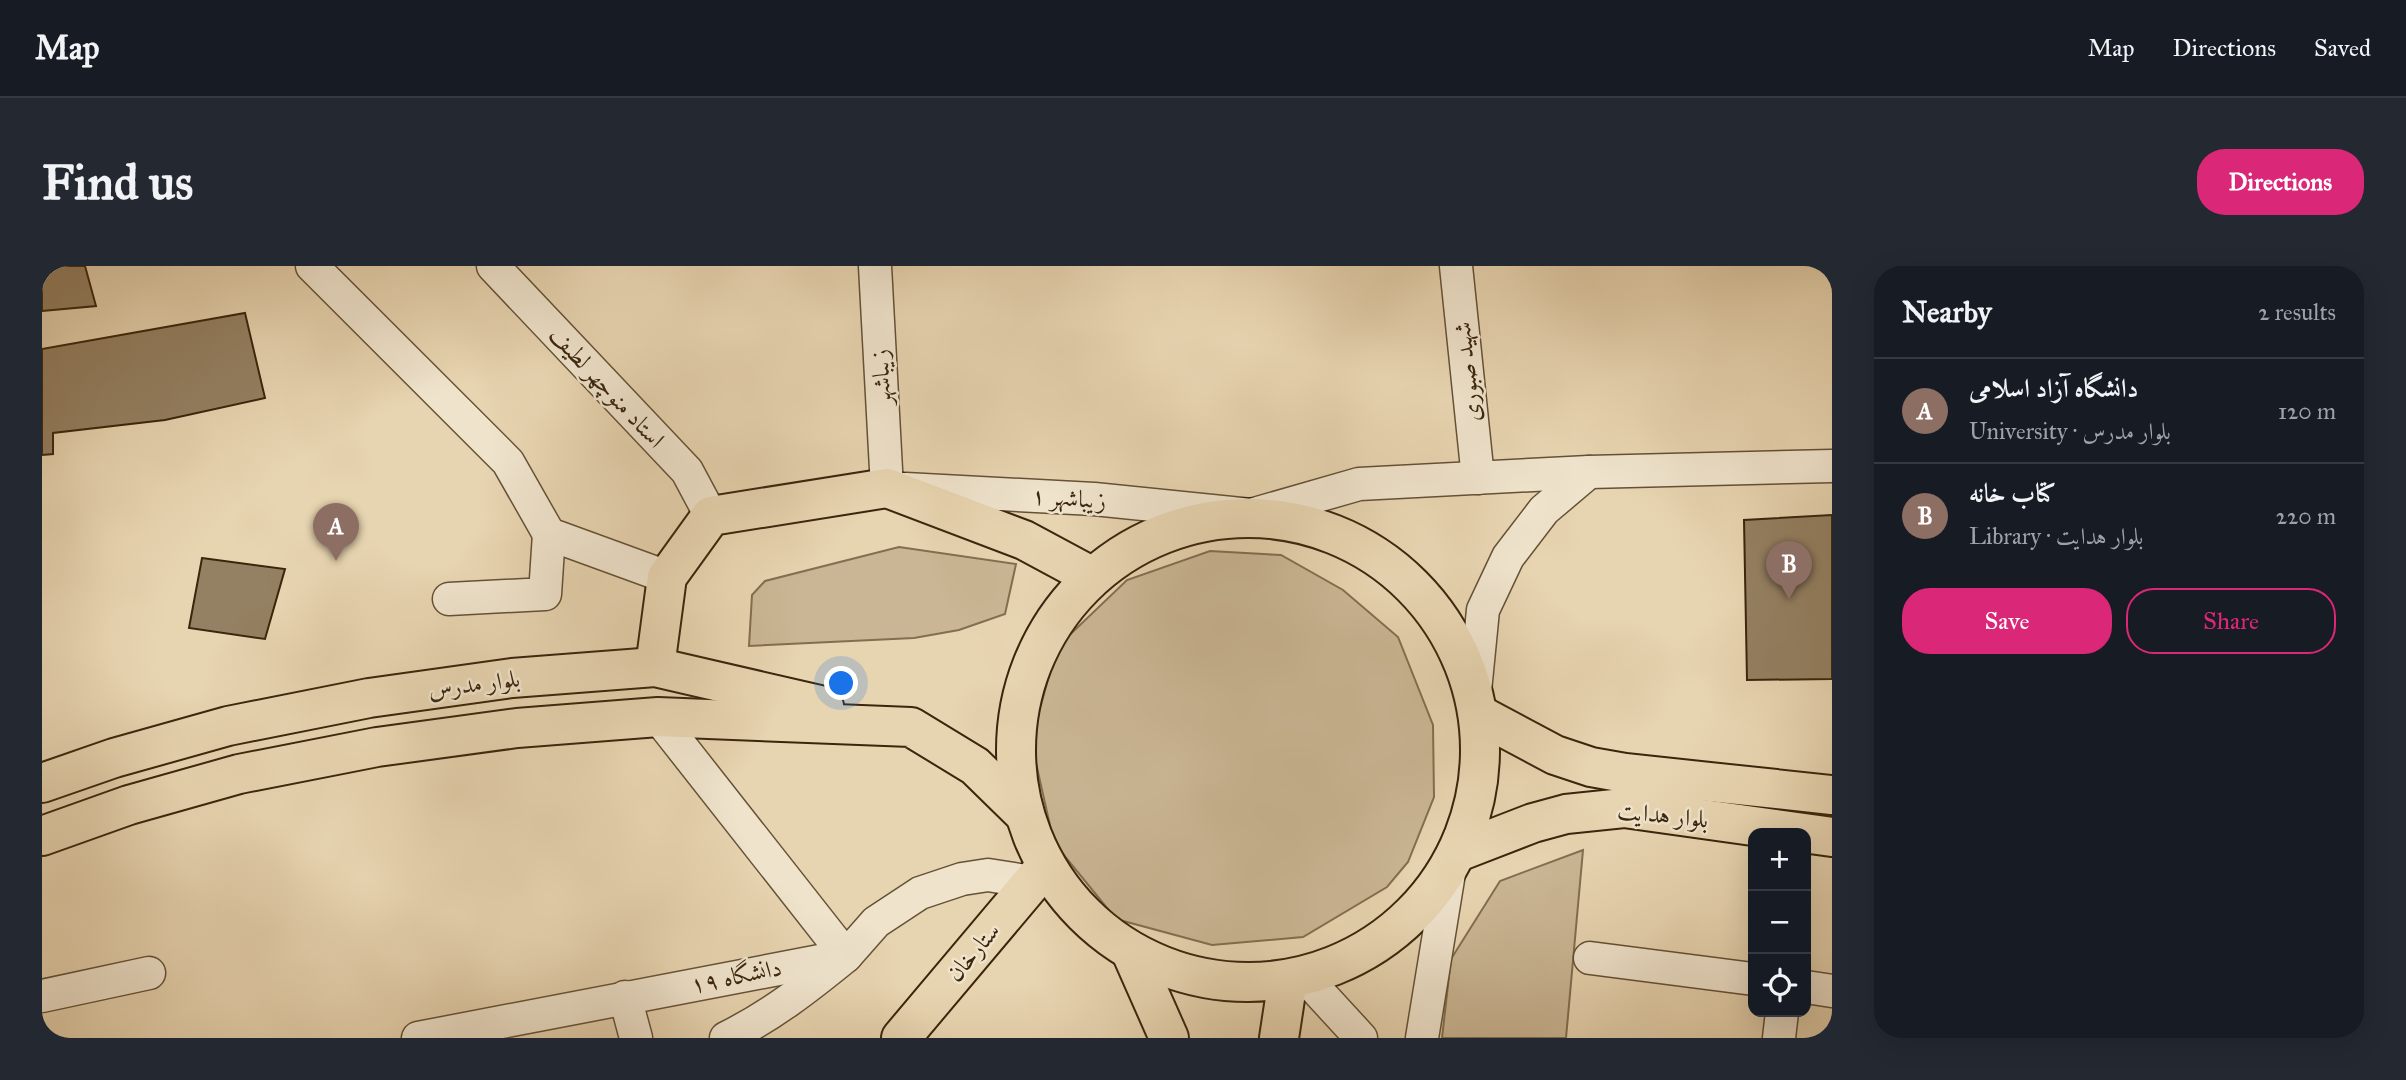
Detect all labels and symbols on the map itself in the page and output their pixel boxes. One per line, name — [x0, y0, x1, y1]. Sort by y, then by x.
street label: استاد منوچهر لطیف — [542, 320, 671, 455]
street label: شهید صبوری — [1447, 320, 1487, 424]
street label: زیباشهر — [865, 348, 898, 409]
street label: زیباشهر ۱ — [1031, 480, 1107, 516]
pin: A — [313, 503, 359, 561]
pin: B — [1766, 541, 1812, 599]
street label: بلوار مدرس — [426, 663, 522, 705]
your location — [824, 666, 858, 700]
street label: بلوار هدایت — [1616, 795, 1710, 835]
street label: ستارخان — [940, 916, 1006, 988]
street label: دانشگاه ۱۹ — [688, 952, 784, 1000]

